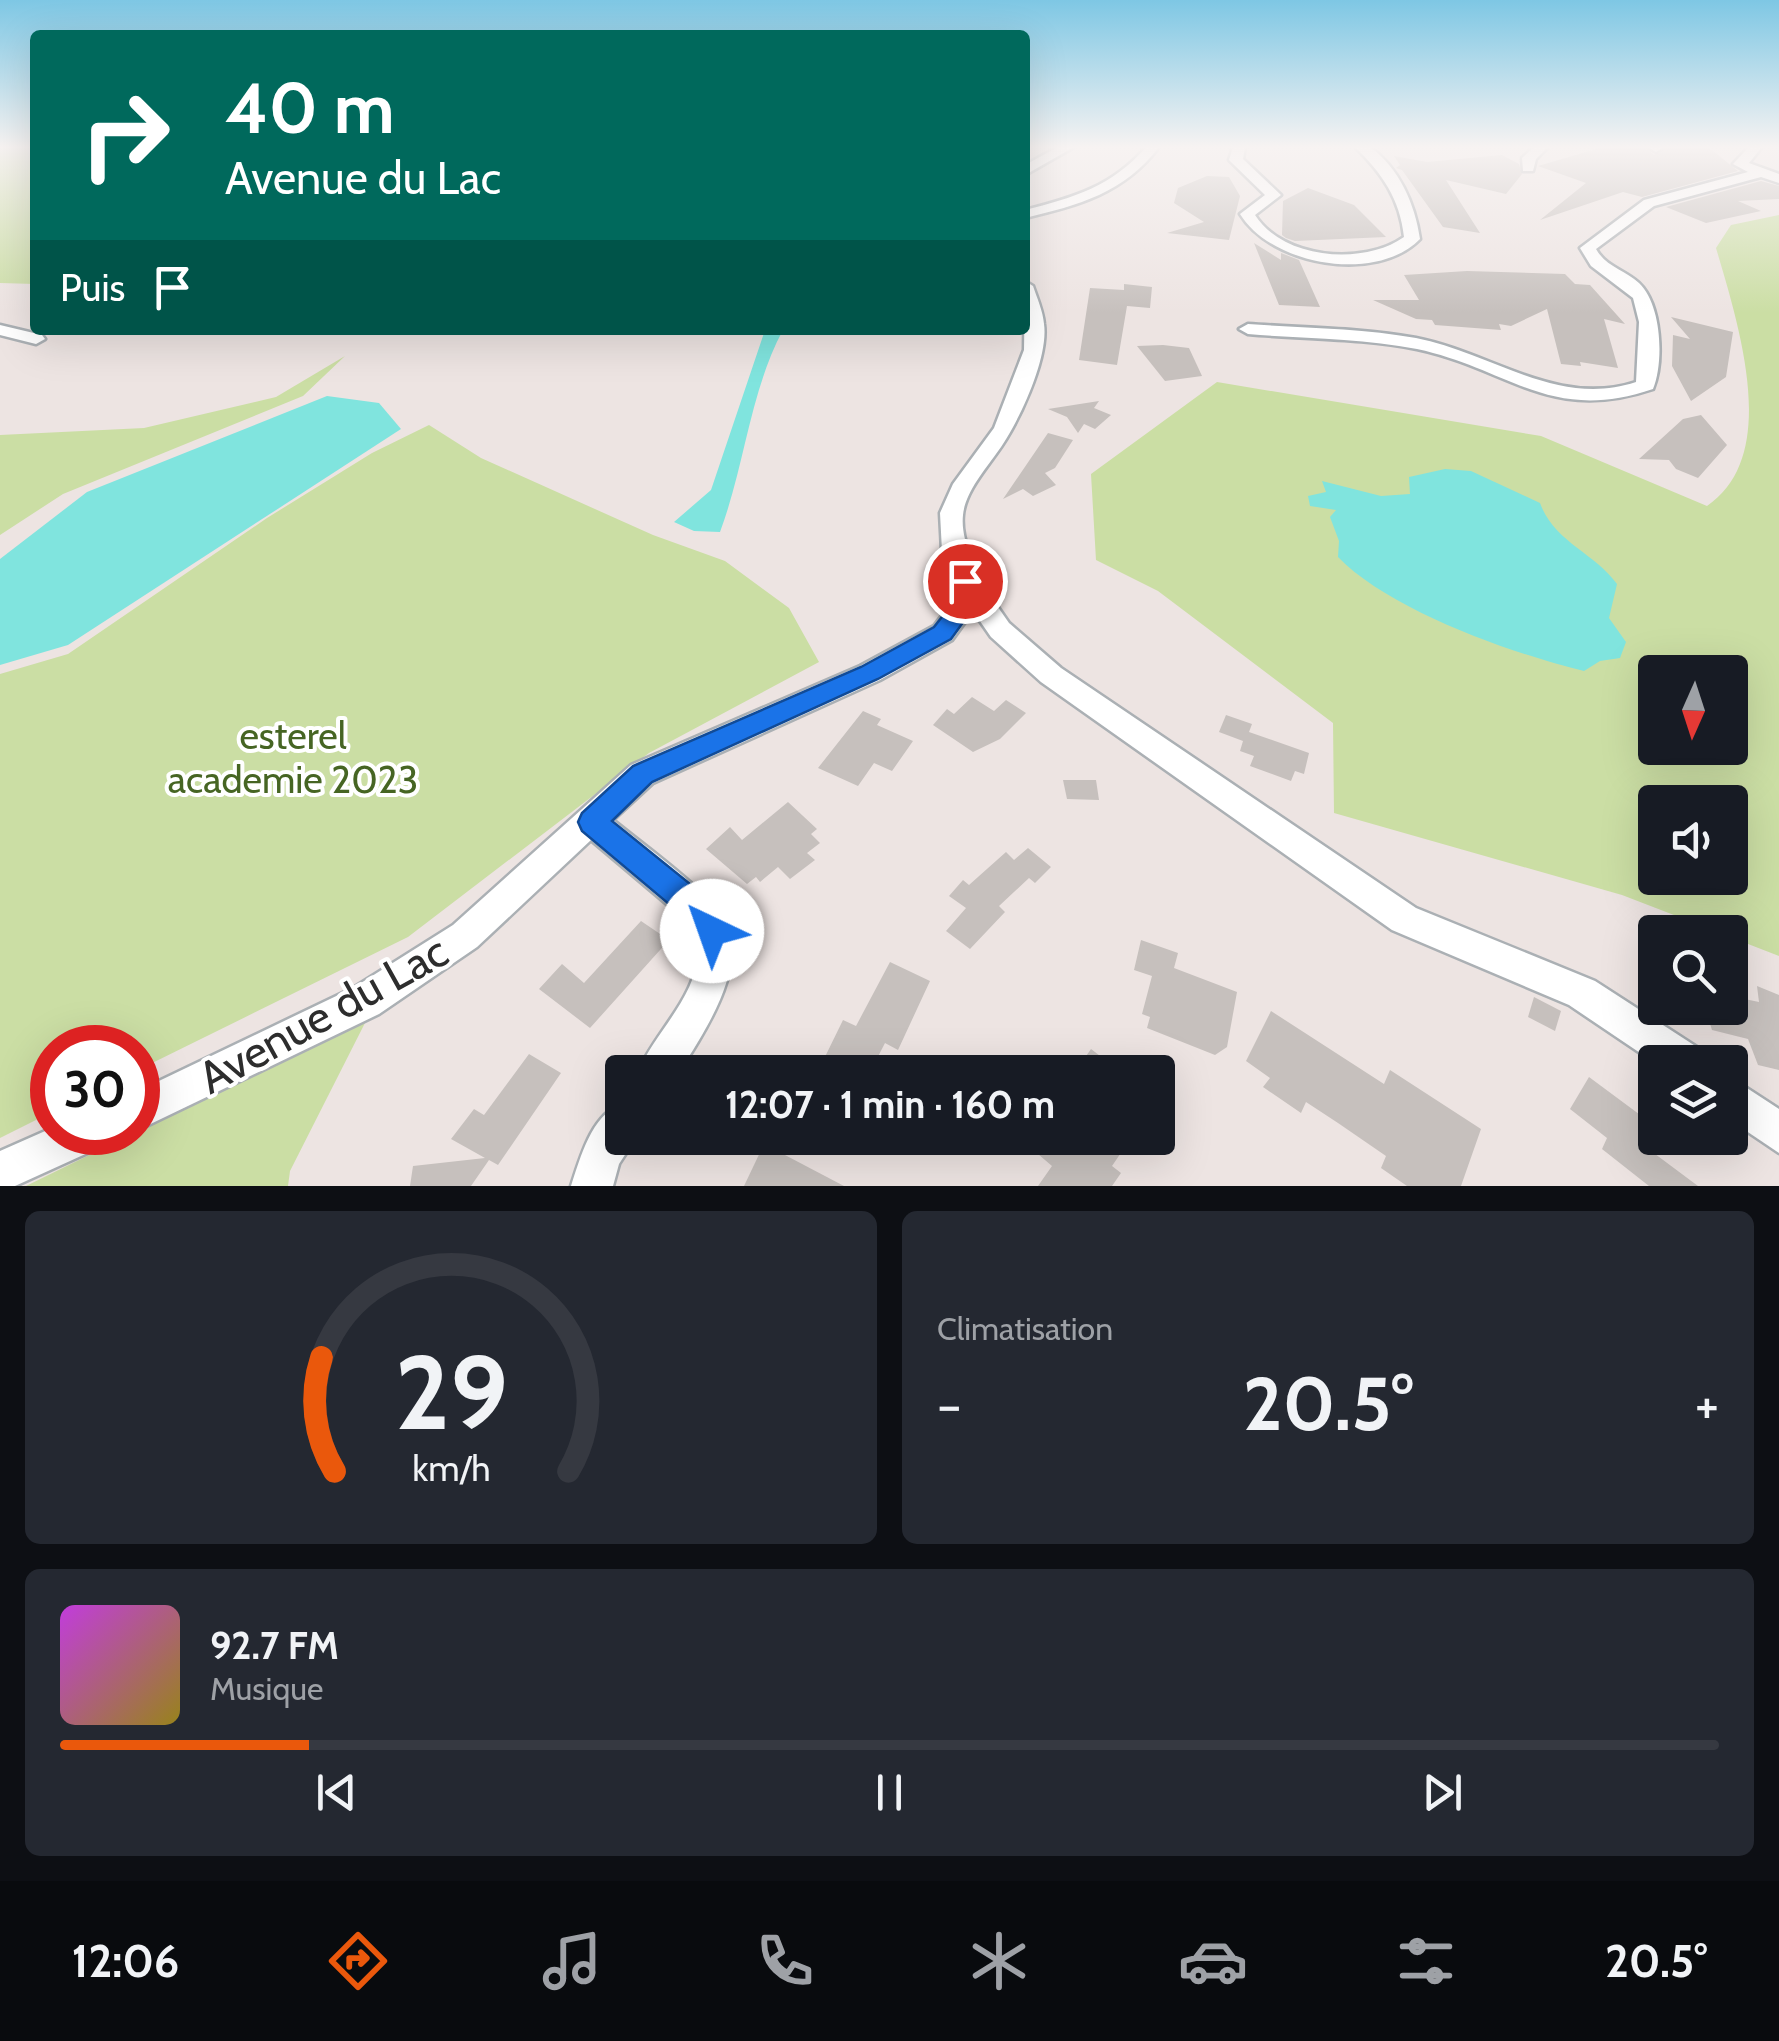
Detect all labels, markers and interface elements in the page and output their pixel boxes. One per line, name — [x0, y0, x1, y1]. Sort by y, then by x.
text: 40 m — [225, 65, 394, 151]
icon: right — [60, 70, 190, 200]
text: Avenue du Lac — [225, 151, 501, 205]
icon: arrive — [145, 260, 200, 315]
text: Puis — [60, 264, 125, 311]
pin — [923, 539, 1008, 624]
icon: arrive — [938, 554, 993, 609]
north arrow — [1638, 655, 1748, 765]
map controls — [1638, 655, 1748, 1155]
park label: esterel academie 2023 — [168, 712, 418, 803]
button: sound — [1638, 785, 1748, 895]
position arrow — [660, 879, 764, 983]
button: search — [1638, 915, 1748, 1025]
street label: Avenue du Lac — [189, 923, 457, 1105]
speed limit sign: 30 — [30, 1025, 160, 1155]
button: layers — [1638, 1045, 1748, 1155]
text: 12:07 · 1 min · 160 m — [725, 1081, 1055, 1128]
text: Climatisation — [937, 1309, 1113, 1348]
text: 29 — [394, 1329, 508, 1455]
text: 20.5° — [1243, 1358, 1413, 1449]
text: − — [937, 1371, 961, 1438]
text: + — [1695, 1371, 1719, 1438]
text: km/h — [412, 1447, 490, 1490]
text: 92.7 FM — [210, 1622, 339, 1669]
text: Musique — [210, 1669, 323, 1708]
icon: previous — [309, 1765, 364, 1820]
icon: pause — [862, 1765, 917, 1820]
icon: next — [1415, 1765, 1470, 1820]
icon: directions — [323, 1926, 393, 1996]
icon: music — [537, 1926, 607, 1996]
icon: phone — [750, 1926, 820, 1996]
icon: climate — [964, 1926, 1034, 1996]
icon: car — [1178, 1926, 1248, 1996]
icon: filters — [1391, 1926, 1461, 1996]
text: 12:06 — [72, 1934, 179, 1988]
text: 20.5° — [1605, 1934, 1707, 1988]

